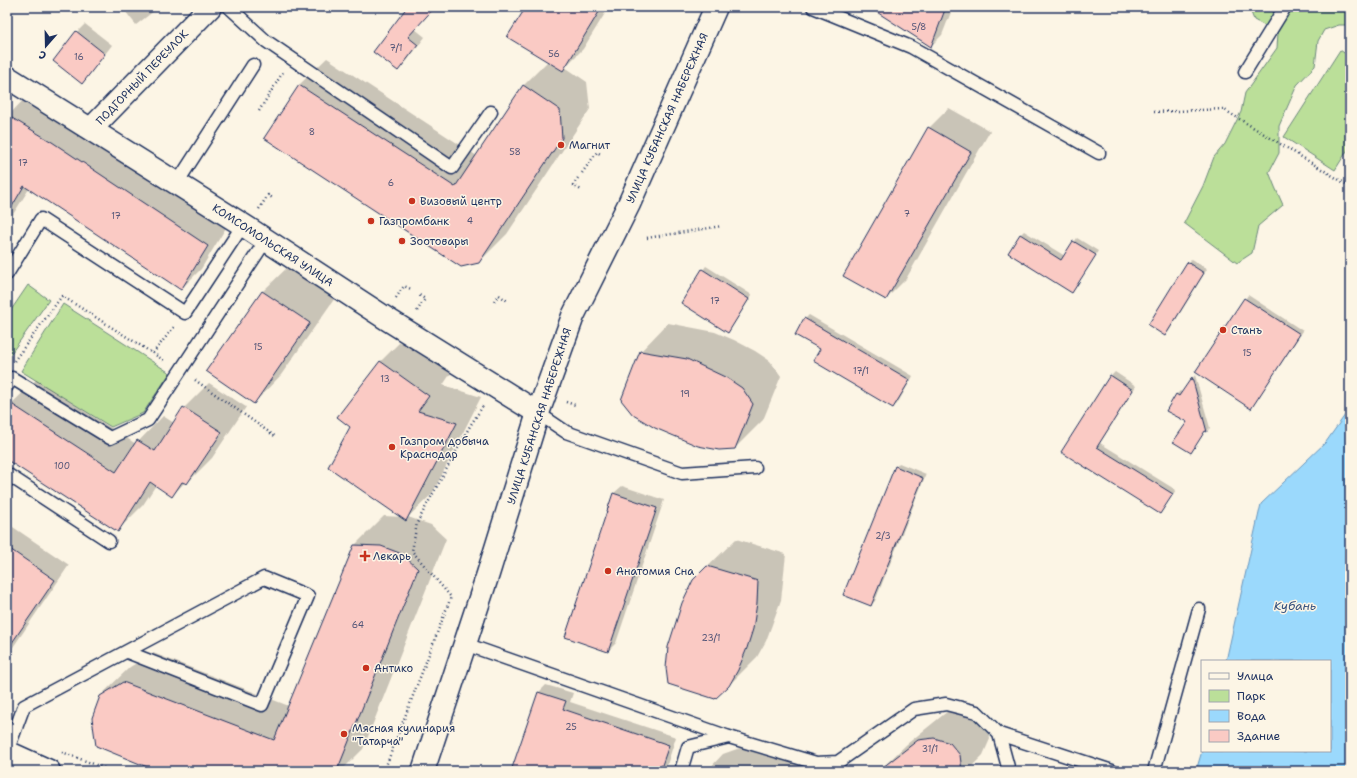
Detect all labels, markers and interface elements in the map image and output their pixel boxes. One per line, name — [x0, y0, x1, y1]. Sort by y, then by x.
house number: 5/8 — [912, 21, 926, 33]
north arrow — [26, 26, 66, 66]
street label: ПОДГОРНЫЙ ПЕРЕУЛОК — [92, 26, 192, 128]
street label: УЛИЦА КУБАНСКАЯ НАБЕРЕЖНАЯ — [623, 31, 712, 206]
house number: 7/1 — [390, 42, 402, 54]
text: С — [37, 47, 48, 63]
house number: 56 — [548, 48, 560, 60]
house number: 16 — [74, 51, 84, 63]
house number: 8 — [309, 126, 315, 138]
place label: Магнит — [569, 138, 610, 153]
marker: Магнит — [556, 140, 566, 150]
house number: 58 — [509, 146, 521, 158]
house number: 17 — [18, 157, 28, 169]
house number: 6 — [388, 177, 394, 189]
place label: Визовый центр — [420, 194, 502, 209]
marker: Визовый центр — [407, 196, 417, 206]
street label: КОМСОМОЛЬСКАЯ УЛИЦА — [209, 201, 336, 290]
house number: 7 — [904, 208, 910, 220]
house number: 17 — [111, 210, 121, 222]
place label: Газпромбанк — [379, 214, 449, 229]
house number: 4 — [467, 215, 473, 227]
marker: Газпромбанк — [366, 216, 376, 226]
place label: Зоотовары — [410, 234, 468, 249]
marker: Зоотовары — [397, 236, 407, 246]
house number: 17 — [710, 295, 720, 307]
place label: Станъ — [1231, 323, 1262, 338]
marker: Станъ — [1218, 325, 1228, 335]
street label: УЛИЦА КУБАНСКАЯ НАБЕРЕЖНАЯ — [504, 326, 575, 506]
house number: 15 — [253, 341, 263, 353]
house number: 15 — [1242, 347, 1252, 359]
house number: 17/1 — [853, 365, 869, 377]
house number: 13 — [380, 373, 390, 385]
house number: 19 — [680, 388, 690, 400]
place label: Газпром добыча Краснодар — [400, 434, 489, 462]
marker: Газпром добыча Краснодар — [387, 442, 397, 452]
house number: 100 — [54, 460, 70, 472]
house number: 2/3 — [875, 530, 891, 542]
place label: Лекарь — [373, 549, 411, 564]
marker: Лекарь — [360, 551, 370, 561]
place label: Анатомия Сна — [616, 564, 694, 579]
marker: Анатомия Сна — [603, 566, 613, 576]
water label: Кубань — [1274, 598, 1316, 614]
house number: 64 — [352, 619, 364, 631]
house number: 23/1 — [702, 632, 720, 644]
legend — [1201, 660, 1331, 752]
place label: Антико — [374, 661, 414, 676]
marker: Антико — [361, 663, 371, 673]
text: Улица — [1237, 668, 1274, 684]
text: Парк — [1237, 688, 1266, 704]
text: Вода — [1237, 708, 1266, 724]
place label: Мясная кулинария "Татарча" — [352, 721, 455, 749]
house number: 25 — [565, 721, 577, 733]
text: Здание — [1237, 728, 1281, 744]
marker: Мясная кулинария "Татарча" — [339, 729, 349, 739]
house number: 31/1 — [922, 743, 938, 755]

